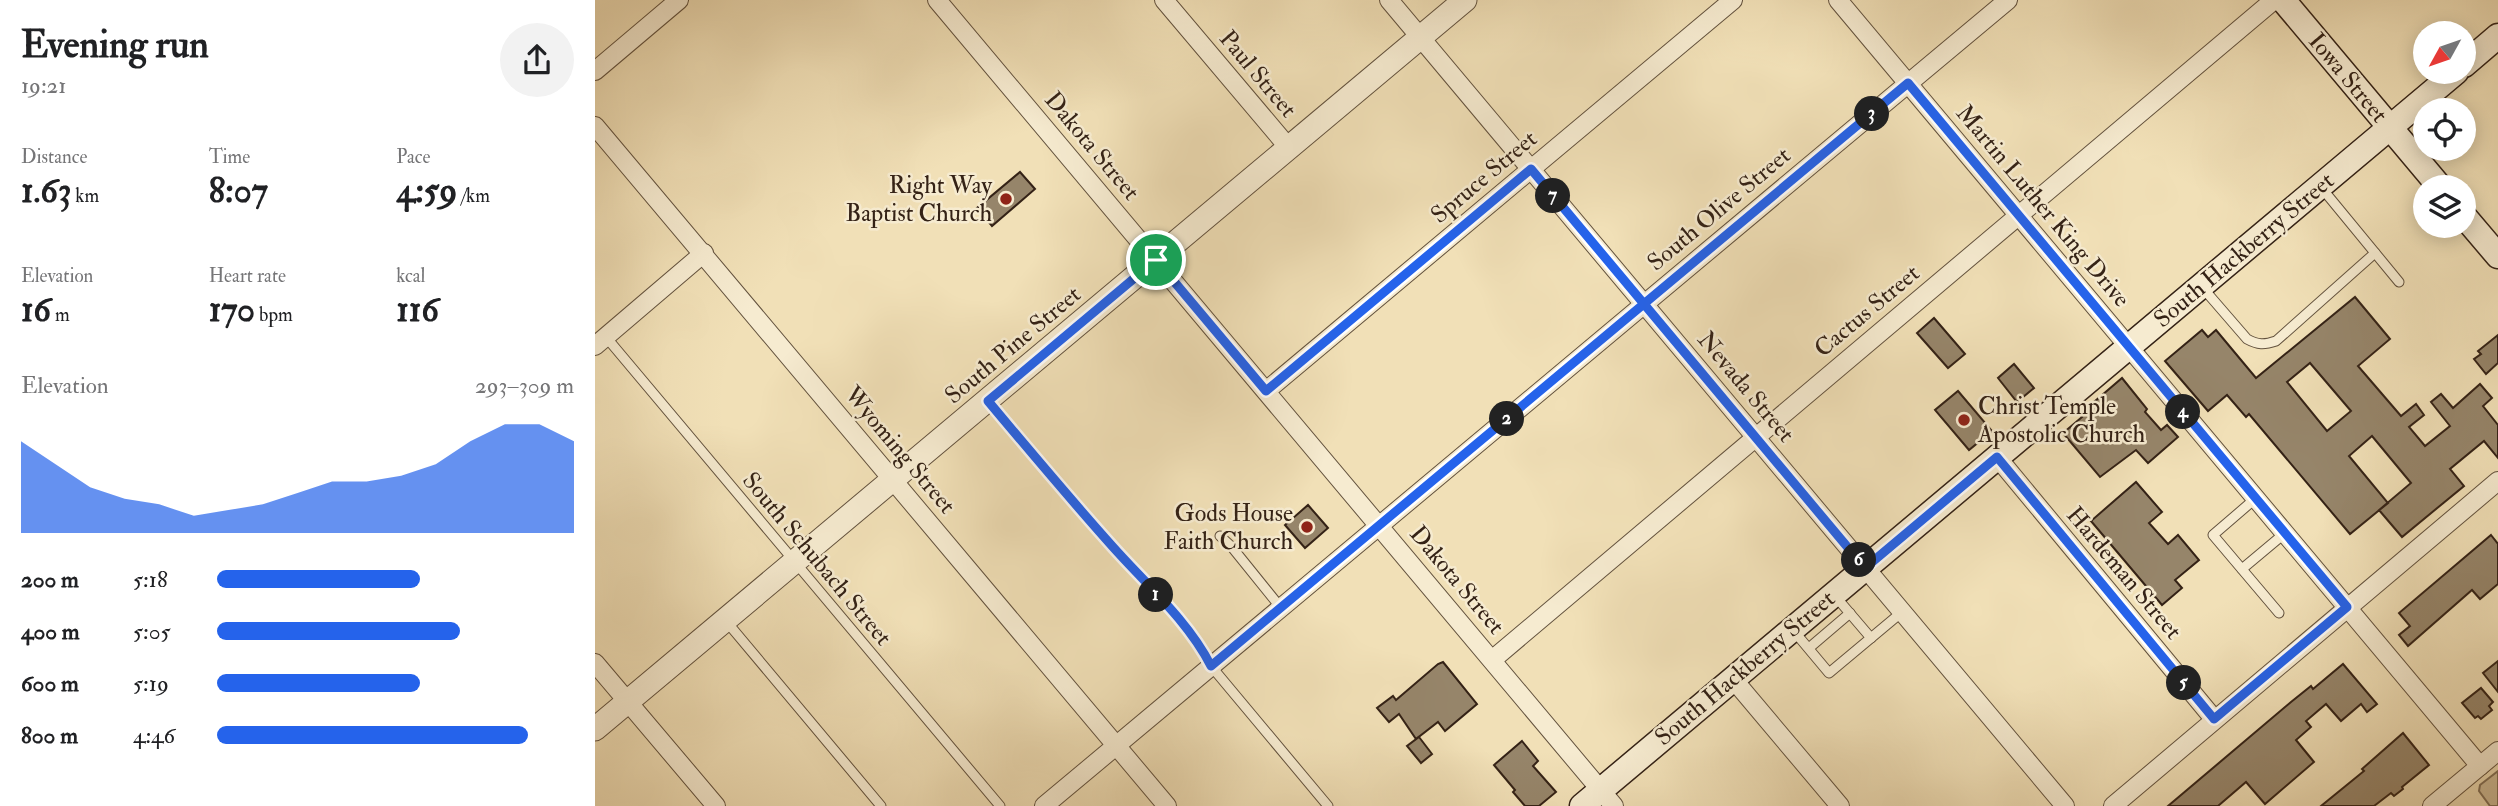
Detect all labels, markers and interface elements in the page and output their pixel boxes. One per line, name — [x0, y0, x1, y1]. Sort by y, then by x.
text: Evening run — [21, 21, 209, 69]
north arrow — [2413, 21, 2476, 84]
map controls — [2413, 21, 2476, 238]
button: share — [500, 23, 574, 97]
street label: Paul Street — [1212, 24, 1304, 124]
street label: Iowa Street — [2301, 27, 2395, 130]
text: 19:21 — [21, 71, 66, 100]
street label: Dakota Street — [1038, 85, 1147, 207]
pin: 3 — [1855, 96, 1889, 132]
street label: Martin Luther King Drive — [1949, 98, 2137, 314]
button: locate — [2413, 98, 2476, 161]
text: 3 — [1868, 101, 1875, 125]
street label: Spruce Street — [1424, 123, 1544, 230]
street label: South Olive Street — [1641, 140, 1797, 278]
text: Distance — [21, 145, 87, 169]
text: Time — [209, 145, 250, 169]
text: Pace — [396, 145, 430, 169]
street label: South Hackberry Street — [2147, 165, 2341, 335]
text: 1.63 — [21, 169, 71, 213]
text: 8:07 — [209, 169, 268, 213]
text: 4:59 — [396, 169, 457, 213]
place label: Right Way Baptist Church — [846, 170, 992, 229]
button: layers — [2413, 175, 2476, 238]
pin: 7 — [1535, 178, 1571, 214]
text: 7 — [1548, 183, 1557, 207]
text: km — [71, 184, 99, 208]
text: /km — [457, 184, 490, 208]
marker: Right Way Baptist Church — [998, 191, 1014, 207]
pin — [1126, 230, 1186, 290]
icon: arrive — [1137, 241, 1175, 279]
street label: Cactus Street — [1808, 258, 1926, 364]
text: Elevation — [21, 264, 93, 288]
text: Heart rate — [209, 264, 286, 288]
text: kcal — [396, 264, 425, 288]
street label: South Pine Street — [939, 279, 1088, 411]
text: 16 — [21, 288, 51, 332]
text: 170 — [209, 288, 255, 332]
text: 116 — [396, 288, 439, 332]
text: m — [51, 303, 70, 327]
text: bpm — [255, 303, 293, 327]
street label: Nevada Street — [1691, 325, 1802, 449]
text: Elevation — [21, 371, 109, 400]
text: 293–309 m — [475, 371, 574, 400]
street label: Wyoming Street — [837, 379, 963, 520]
place label: Christ Temple Apostolic Church — [1977, 391, 2145, 450]
pin: 4 — [2165, 394, 2201, 430]
text: 4 — [2177, 399, 2188, 423]
pin: 2 — [1489, 402, 1525, 436]
text: 2 — [1502, 406, 1511, 430]
marker: Christ Temple Apostolic Church — [1956, 412, 1972, 428]
street label: South Schubach Street — [735, 466, 899, 652]
place label: Gods House Faith Church — [1164, 498, 1293, 557]
street label: Hardeman Street — [2059, 500, 2189, 646]
marker: Gods House Faith Church — [1299, 519, 1315, 535]
street label: Dakota Street — [1403, 519, 1512, 641]
pin: 6 — [1841, 542, 1877, 578]
text: 6 — [1854, 547, 1863, 571]
text: 200 m — [21, 565, 79, 594]
text: 5:18 — [133, 565, 168, 594]
pin: 1 — [1139, 578, 1173, 612]
text: 1 — [1152, 582, 1159, 606]
street label: South Hackberry Street — [1648, 583, 1842, 753]
text: 400 m — [21, 617, 80, 646]
text: 5:05 — [133, 617, 171, 646]
pin: 5 — [2167, 666, 2201, 700]
text: 600 m — [21, 669, 79, 698]
text: 5:19 — [133, 669, 169, 698]
text: 5 — [2179, 670, 2188, 694]
text: 800 m — [21, 721, 78, 750]
text: 4:46 — [133, 721, 175, 750]

